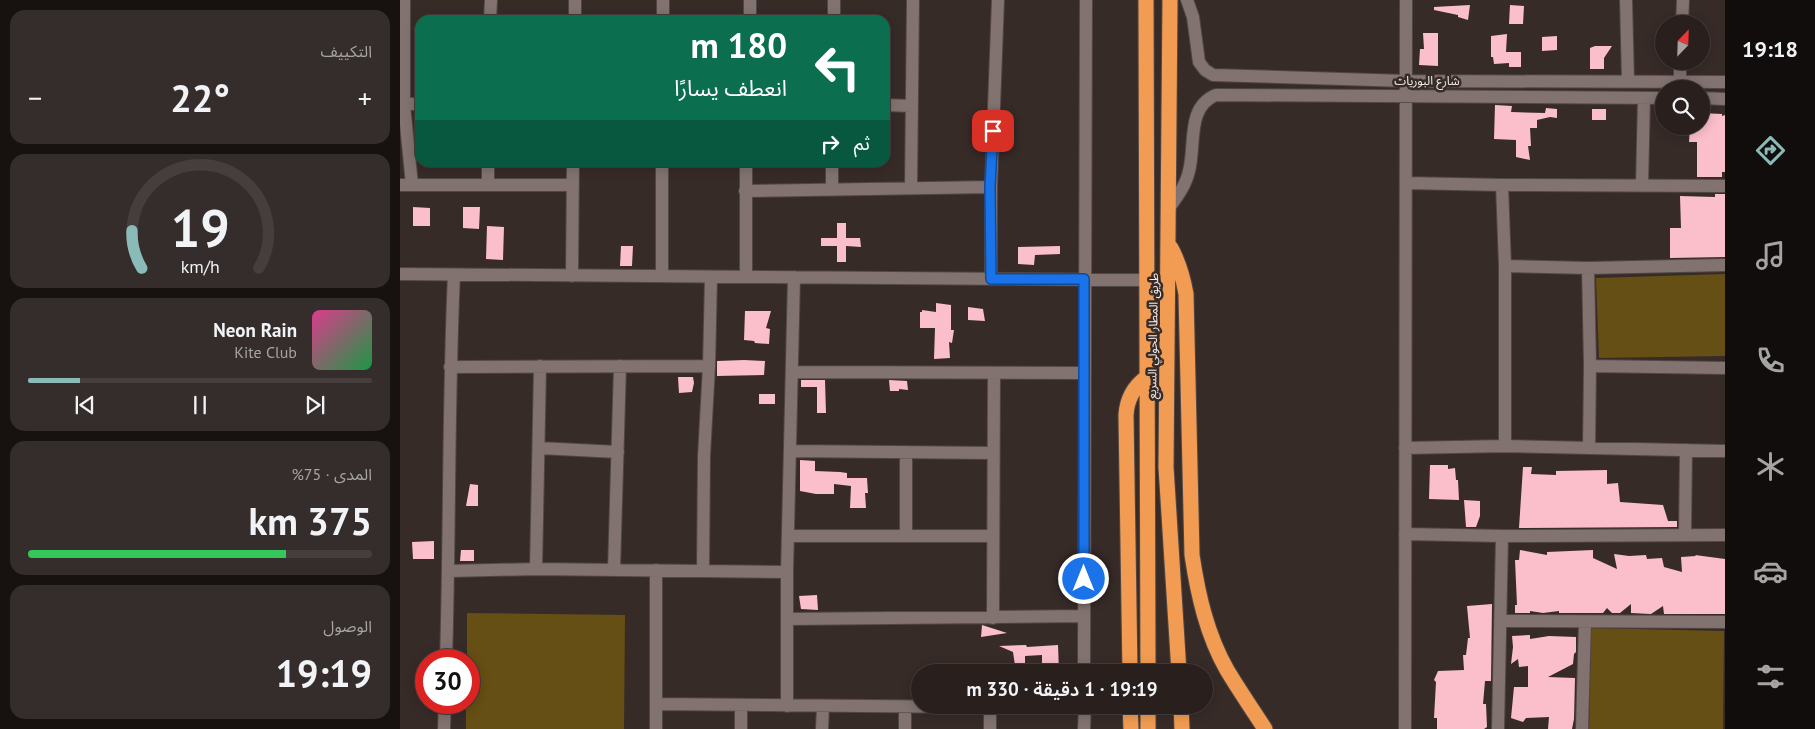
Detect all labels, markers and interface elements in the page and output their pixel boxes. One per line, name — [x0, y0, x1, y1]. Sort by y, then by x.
north arrow — [1655, 15, 1710, 70]
map controls — [1655, 15, 1710, 135]
text: 180 m — [690, 22, 787, 68]
icon: left — [805, 35, 870, 100]
text: 19:18 — [1742, 35, 1798, 63]
text: التكييف — [320, 41, 372, 61]
text: 22° — [170, 73, 230, 122]
street label: شارع البوريات — [1394, 73, 1460, 90]
text: انعطف يسارًا — [674, 74, 787, 102]
text: − — [28, 79, 42, 116]
text: + — [358, 79, 372, 116]
button: search — [1655, 80, 1710, 135]
pin — [972, 110, 1014, 152]
icon: arrive — [979, 117, 1007, 145]
icon: right — [816, 130, 844, 158]
text: ثم — [854, 131, 870, 155]
icon: directions — [1753, 133, 1788, 168]
text: 19 — [171, 194, 229, 261]
icon: music — [1753, 238, 1788, 273]
text: km/h — [180, 255, 220, 278]
street label: طريق المطار الحولي السريع — [1144, 273, 1164, 399]
text: Neon Rain — [213, 318, 297, 342]
text: Kite Club — [234, 342, 297, 362]
icon: phone — [1753, 343, 1788, 378]
icon: previous — [71, 391, 99, 419]
icon: pause — [186, 391, 214, 419]
icon: next — [301, 391, 329, 419]
icon: climate — [1753, 449, 1788, 484]
text: المدى · 75% — [291, 464, 372, 484]
text: 375 km — [248, 496, 372, 545]
position arrow — [1057, 552, 1109, 604]
icon: car — [1753, 554, 1788, 589]
text: الوصول — [323, 616, 372, 636]
text: 19:19 — [276, 648, 372, 697]
speed limit sign: 30 — [415, 649, 480, 714]
icon: filters — [1753, 659, 1788, 694]
text: 19:19 · 1 دقيقة · 330 m — [966, 677, 1158, 701]

